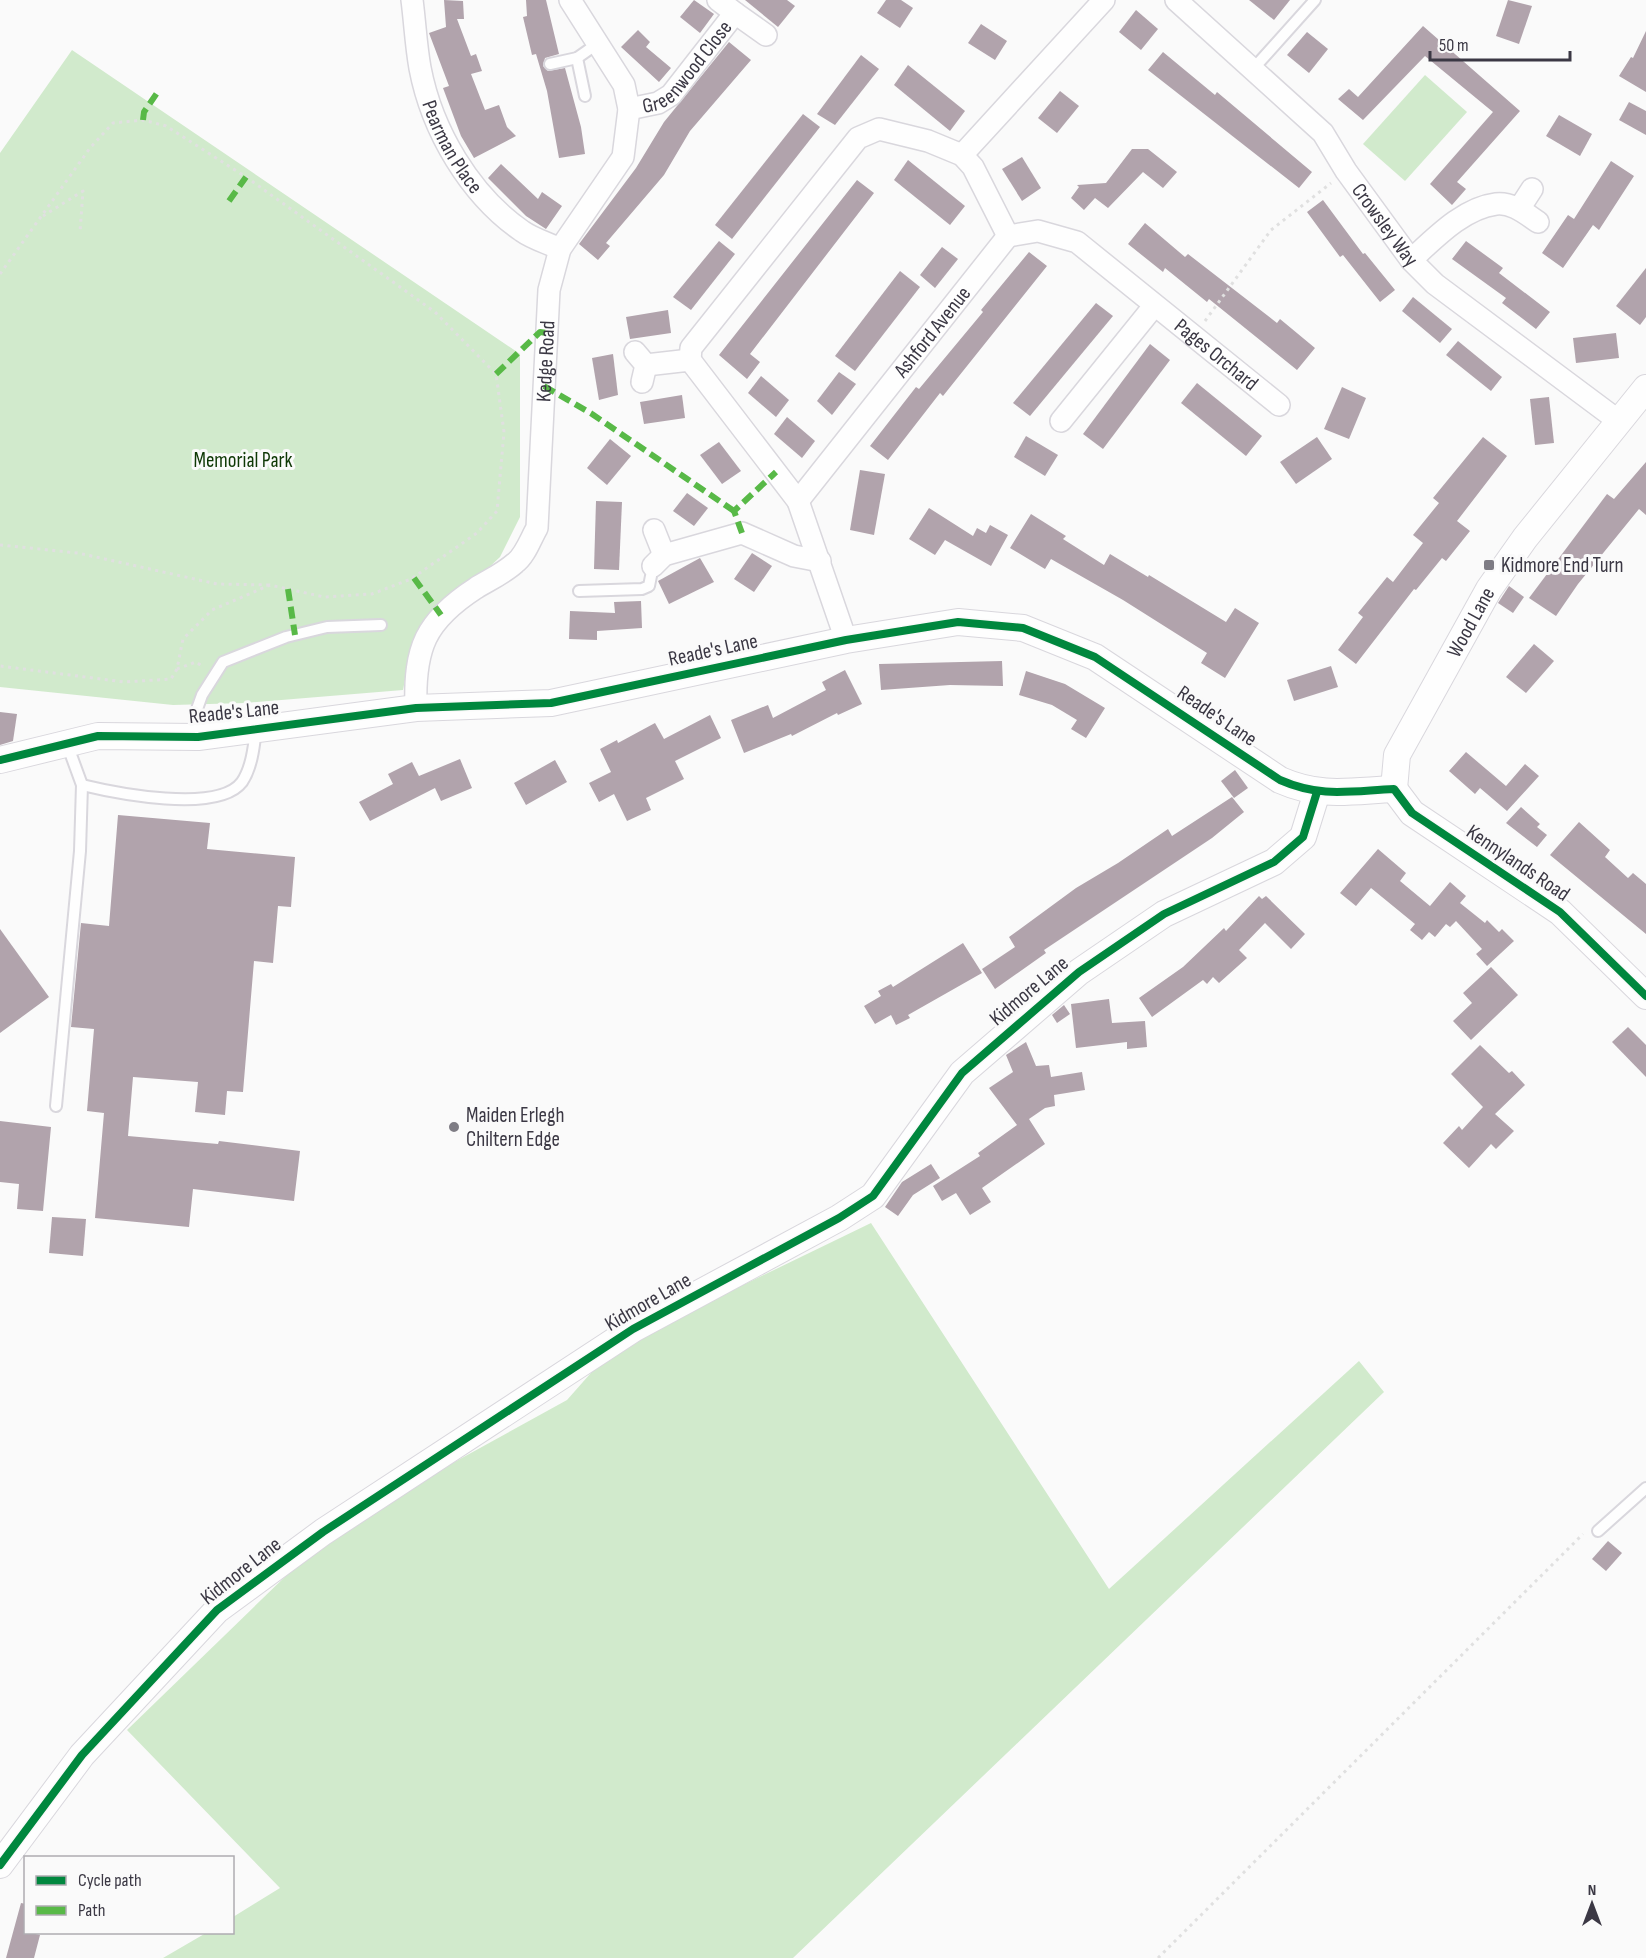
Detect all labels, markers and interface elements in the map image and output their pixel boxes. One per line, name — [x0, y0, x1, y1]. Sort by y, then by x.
street label: Greenwood Close — [640, 15, 737, 118]
scale bar — [1430, 24, 1570, 62]
text: 50 m — [1439, 35, 1469, 56]
street label: Pearman Place — [417, 97, 488, 198]
street label: Crowsley Way — [1347, 178, 1423, 272]
street label: Ashford Avenue — [888, 281, 976, 383]
street label: Pages Orchard — [1169, 313, 1263, 396]
street label: Kedge Road — [531, 320, 560, 403]
park label: Memorial Park — [193, 448, 293, 473]
place label: Kidmore End Turn — [1501, 553, 1623, 578]
marker: Kidmore End Turn — [1482, 558, 1496, 572]
street label: Wood Lane — [1441, 583, 1500, 662]
street label: Reade's Lane — [666, 628, 760, 672]
street label: Reade's Lane — [1172, 680, 1262, 752]
street label: Reade's Lane — [188, 695, 280, 729]
street label: Kennylands Road — [1462, 819, 1574, 907]
street label: Kidmore Lane — [985, 951, 1073, 1031]
place label: Maiden Erlegh Chiltern Edge — [466, 1103, 564, 1152]
marker: Maiden Erlegh Chiltern Edge — [447, 1120, 461, 1134]
street label: Kidmore Lane — [601, 1267, 695, 1337]
street label: Kidmore Lane — [196, 1532, 286, 1610]
legend — [24, 1856, 234, 1934]
text: Cycle path — [78, 1870, 142, 1891]
north arrow — [1562, 1874, 1622, 1934]
text: N — [1588, 1881, 1596, 1900]
text: Path — [78, 1900, 106, 1921]

